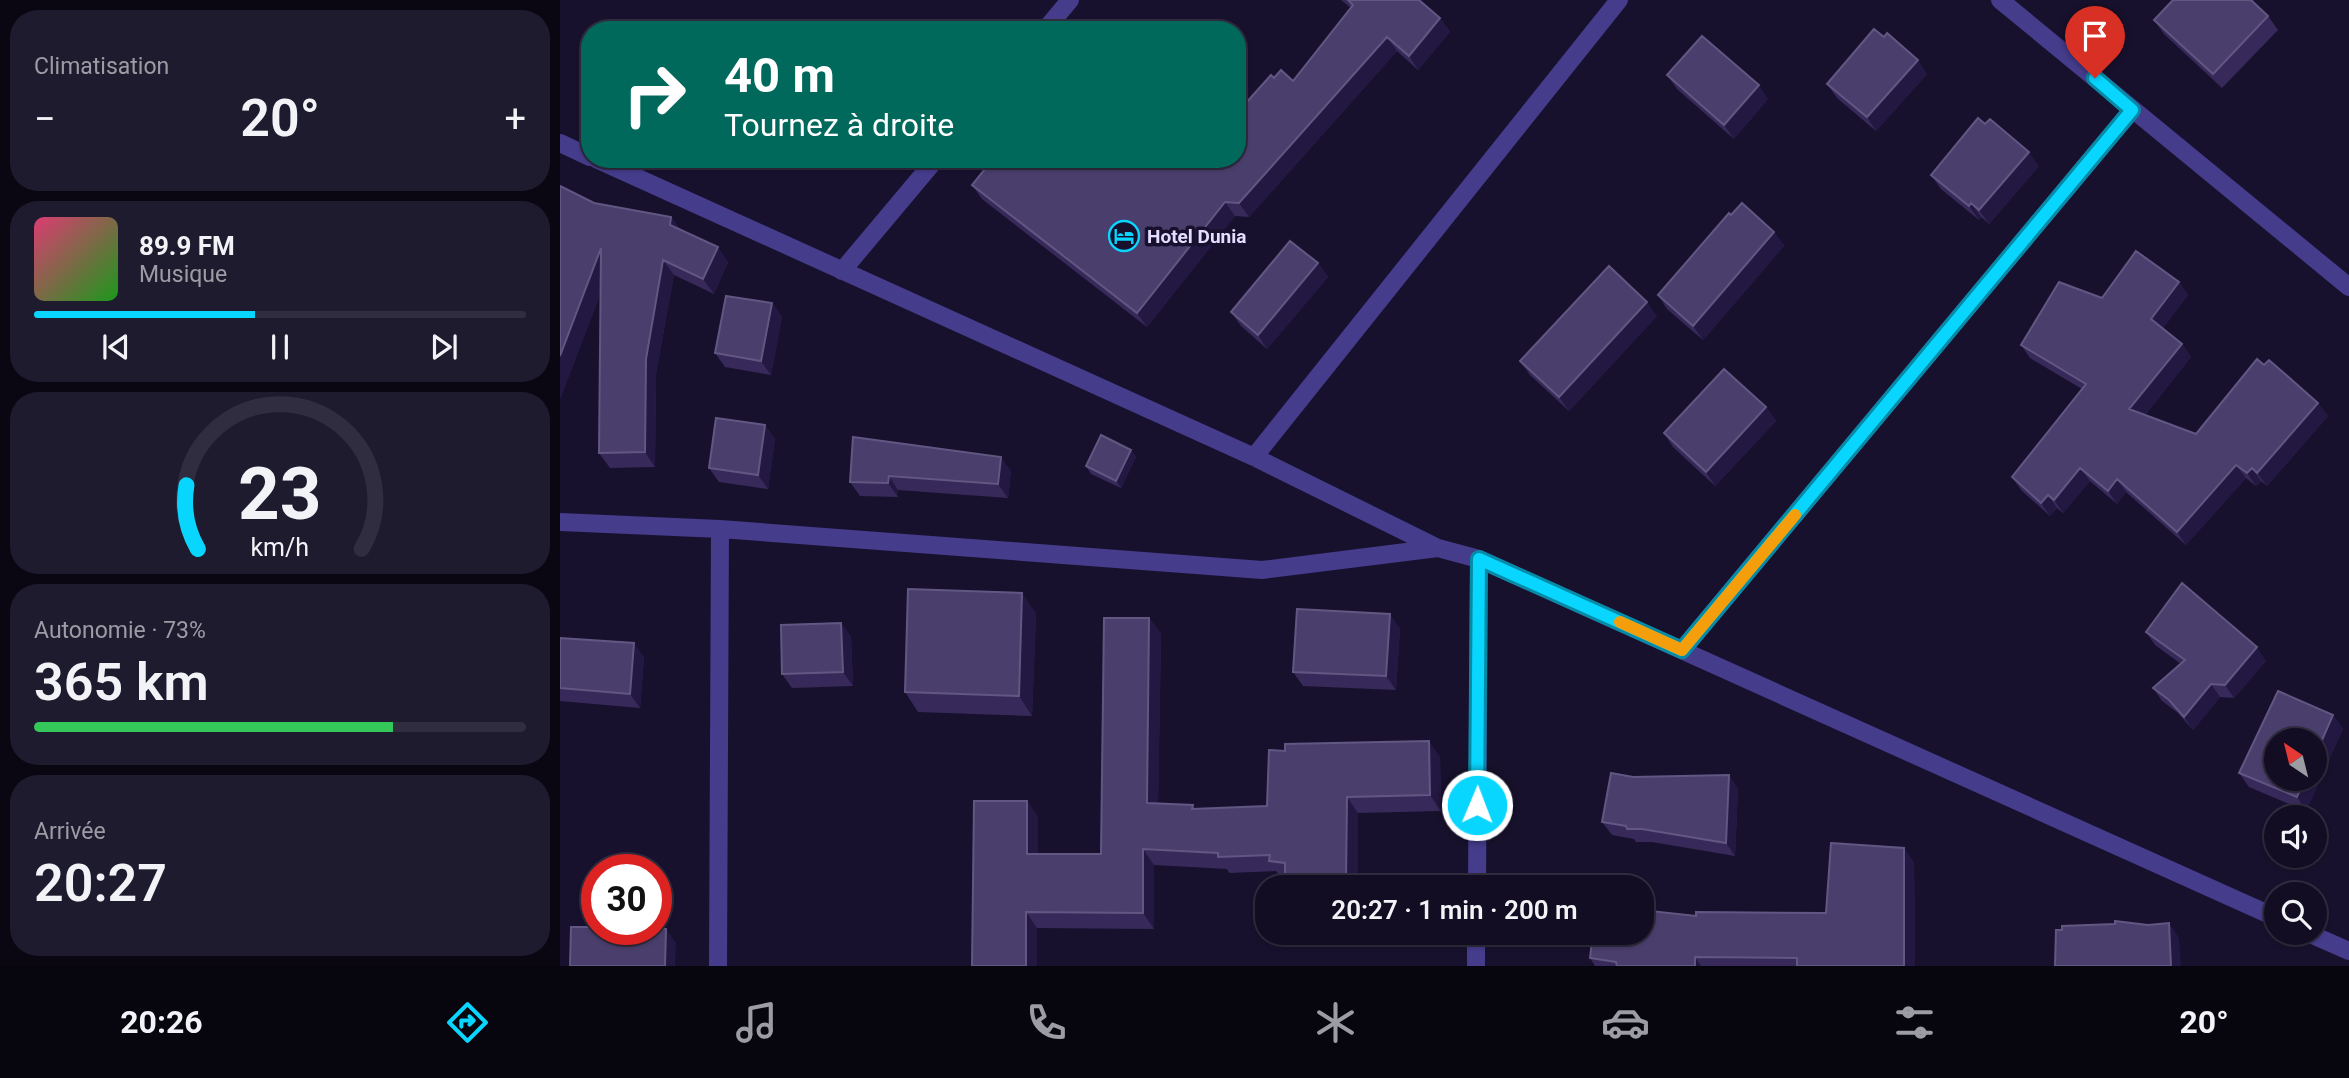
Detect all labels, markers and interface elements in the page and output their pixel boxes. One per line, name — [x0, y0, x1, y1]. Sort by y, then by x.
pin — [2065, 6, 2125, 78]
icon: arrive — [2076, 17, 2114, 55]
text: 40 m — [724, 47, 835, 104]
icon: right — [609, 49, 700, 140]
text: Climatisation — [34, 53, 169, 80]
text: 20° — [240, 88, 320, 149]
text: − — [34, 97, 56, 141]
text: + — [504, 97, 526, 141]
text: Tournez à droite — [724, 106, 954, 144]
hotel icon: Hotel Dunia — [1107, 219, 1141, 253]
place label: Hotel Dunia — [1147, 225, 1246, 248]
text: 89.9 FM — [139, 231, 235, 261]
text: Musique — [139, 261, 227, 288]
icon: previous — [97, 328, 135, 366]
icon: pause — [261, 328, 299, 366]
icon: next — [425, 328, 463, 366]
text: 23 — [238, 451, 322, 537]
text: km/h — [251, 533, 309, 562]
text: Autonomie · 73% — [34, 617, 206, 644]
text: 365 km — [34, 652, 209, 713]
north arrow — [2264, 728, 2328, 791]
map controls — [2264, 728, 2327, 945]
position arrow — [1440, 768, 1514, 842]
button: sound — [2264, 805, 2327, 868]
text: Arrivée — [34, 818, 106, 845]
text: 20:27 — [34, 853, 167, 914]
speed limit sign: 30 — [581, 854, 672, 945]
button: search — [2264, 882, 2327, 945]
text: 20:27 · 1 min · 200 m — [1331, 895, 1578, 925]
icon: directions — [443, 998, 492, 1047]
icon: music — [732, 998, 781, 1047]
icon: phone — [1022, 998, 1071, 1047]
icon: climate — [1311, 998, 1360, 1047]
icon: car — [1601, 998, 1650, 1047]
icon: filters — [1890, 998, 1939, 1047]
text: 20:26 — [120, 1003, 203, 1041]
text: 20° — [2180, 1003, 2229, 1041]

